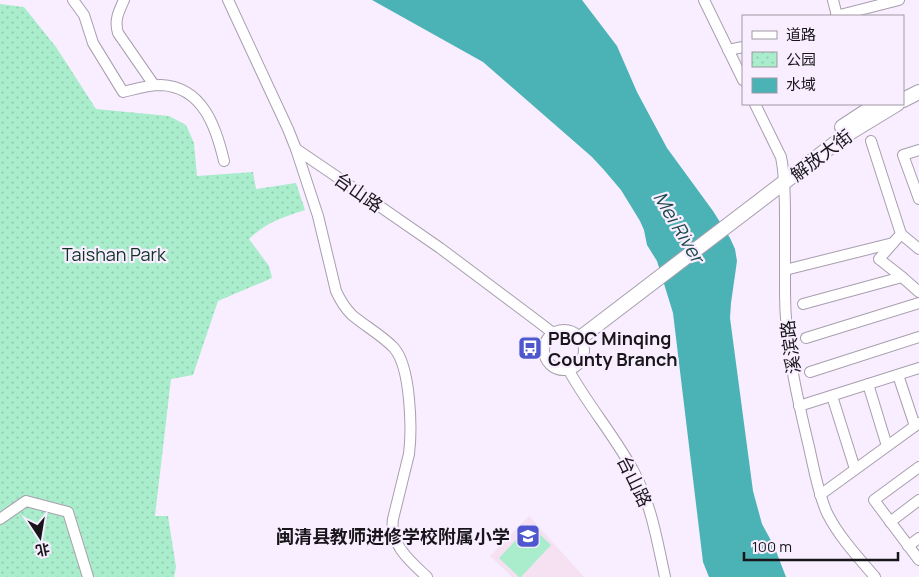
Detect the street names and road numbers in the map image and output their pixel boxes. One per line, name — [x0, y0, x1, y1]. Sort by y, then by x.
street label: 解放大街 — [785, 124, 857, 186]
street label: 台山路 — [330, 167, 388, 217]
street label: 溪滨路 — [775, 319, 805, 375]
street label: 台山路 — [612, 451, 658, 511]

